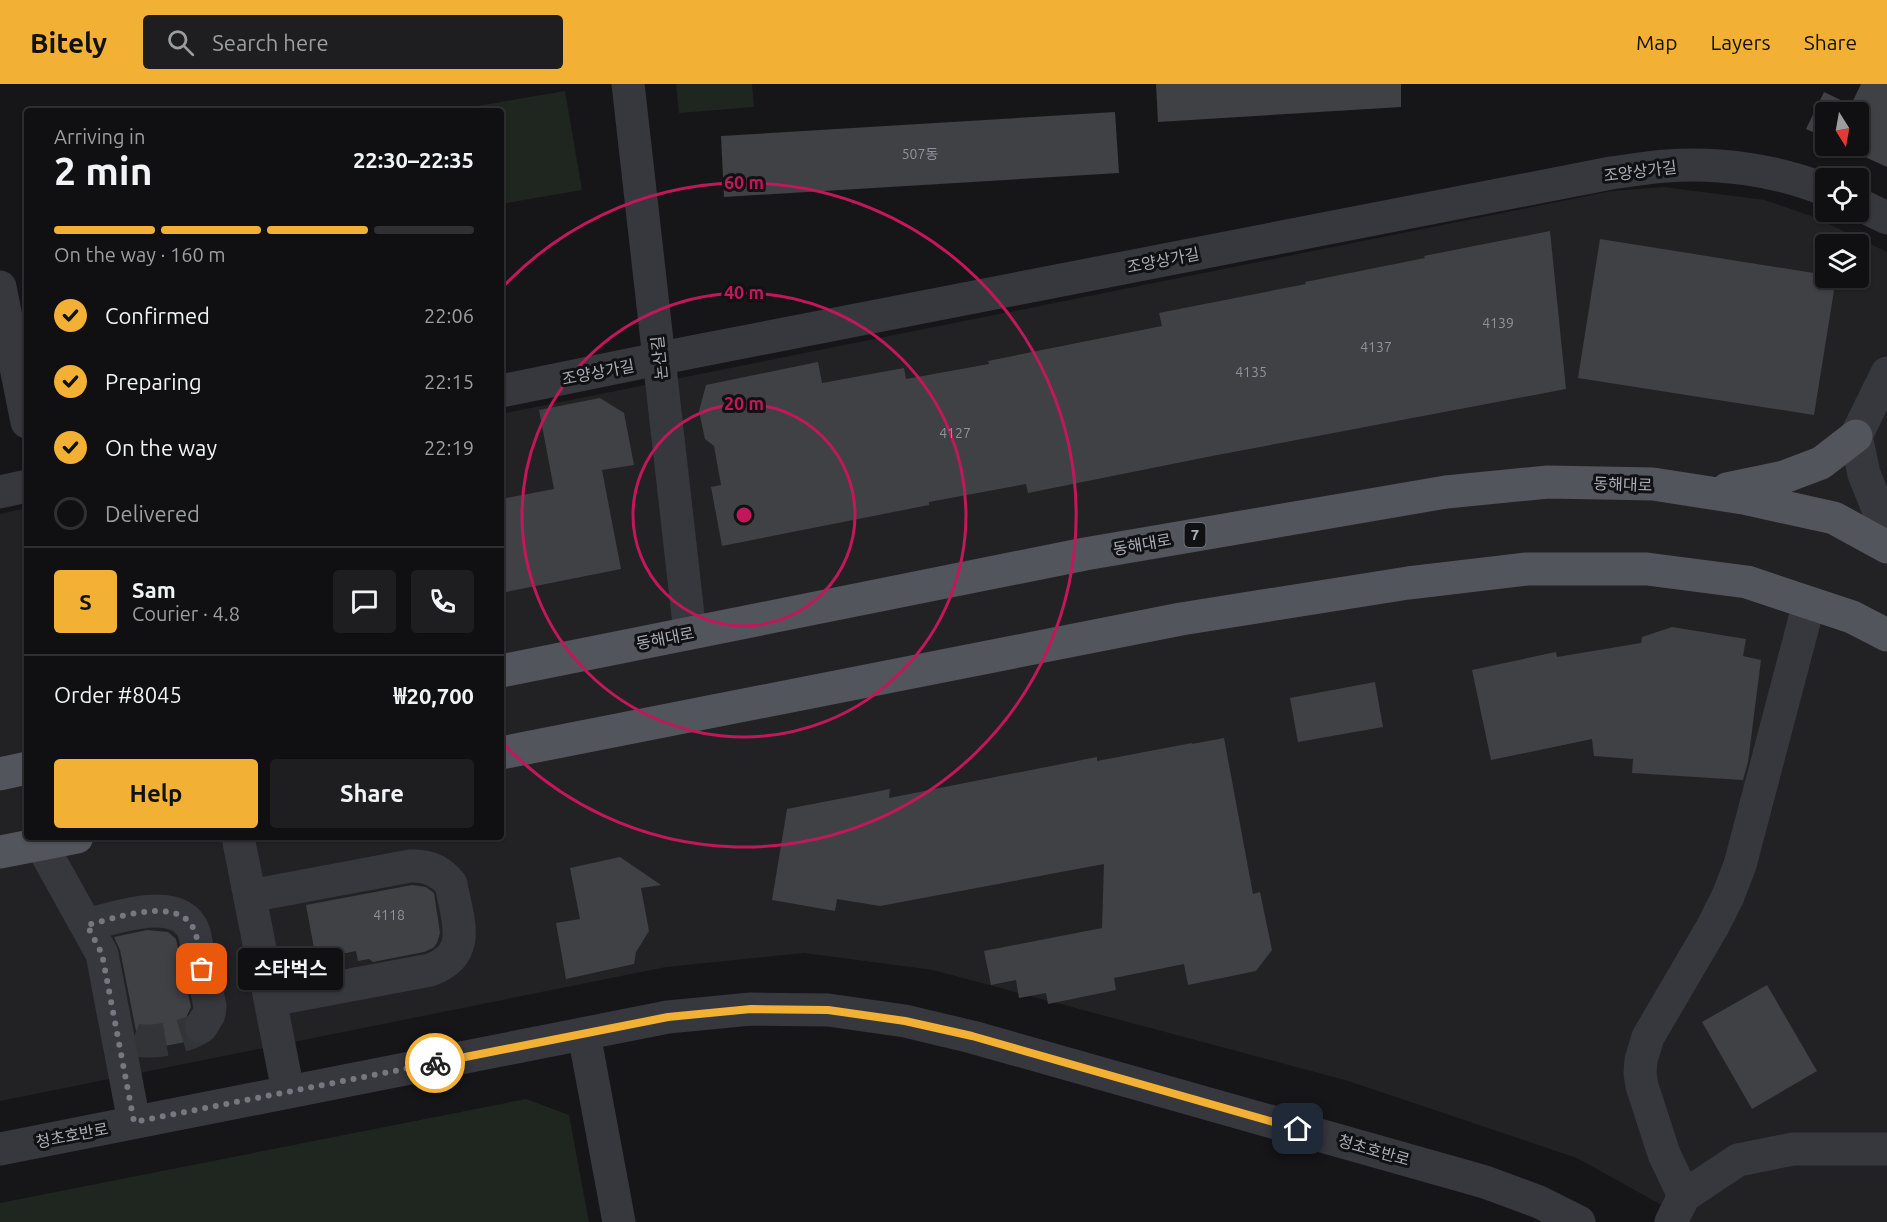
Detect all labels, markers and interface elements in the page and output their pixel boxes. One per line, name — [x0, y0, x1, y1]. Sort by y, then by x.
search box — [143, 15, 563, 69]
icon: search — [164, 26, 197, 59]
text: Bitely — [30, 27, 107, 58]
text: Search here — [212, 30, 329, 55]
text: Map — [1636, 30, 1677, 54]
text: Layers — [1710, 30, 1771, 54]
text: Share — [1804, 30, 1857, 54]
north arrow — [1815, 102, 1869, 156]
map controls — [1815, 102, 1869, 288]
text: Arriving in — [54, 125, 145, 148]
house number: 507동 — [902, 146, 938, 162]
text: 22:30–22:35 — [353, 147, 474, 172]
text: 2 min — [54, 149, 153, 192]
street label: 조양상가길 — [1602, 158, 1678, 184]
button: locate — [1815, 168, 1869, 222]
text: 60 m — [724, 172, 764, 192]
button: layers — [1815, 234, 1869, 288]
text: On the way · 160 m — [54, 243, 226, 266]
street label: 조양상가길 — [1125, 244, 1201, 276]
text: 40 m — [724, 282, 764, 302]
icon: check — [54, 299, 87, 332]
text: Confirmed — [105, 303, 210, 328]
text: 22:06 — [424, 304, 474, 327]
house number: 4139 — [1482, 315, 1514, 331]
street label: 논산길 — [648, 335, 670, 381]
house number: 4137 — [1360, 339, 1392, 355]
street label: 조양상가길 — [560, 356, 636, 388]
house number: 4135 — [1235, 364, 1267, 380]
icon: check — [54, 365, 87, 398]
text: Preparing — [105, 369, 202, 394]
text: 22:15 — [424, 370, 474, 393]
text: 20 m — [724, 393, 764, 413]
house number: 4127 — [939, 425, 971, 441]
icon: check — [54, 431, 87, 464]
text: On the way — [105, 435, 217, 460]
text: 22:19 — [424, 436, 474, 459]
street label: 동해대로 — [1593, 474, 1653, 494]
text: Delivered — [105, 501, 200, 526]
centre of rings — [734, 505, 754, 525]
road number: 7 — [1184, 523, 1206, 547]
street label: 동해대로 — [1111, 530, 1173, 558]
button: chat — [333, 570, 396, 633]
button: phone — [411, 570, 474, 633]
text: Sam — [132, 577, 176, 602]
text: S — [79, 589, 92, 614]
text: Courier · 4.8 — [132, 602, 240, 625]
street label: 동해대로 — [634, 623, 696, 652]
text: Order #8045 — [54, 682, 182, 707]
text: ₩20,700 — [394, 683, 474, 708]
button: Help — [54, 759, 258, 828]
button: Share — [270, 759, 474, 828]
house number: 4118 — [373, 907, 405, 923]
pin — [176, 943, 227, 994]
callout: 스타벅스 — [238, 948, 343, 990]
icon: bag — [185, 952, 218, 985]
text: 스타벅스 — [254, 957, 327, 980]
courier — [405, 1033, 465, 1093]
icon: bike — [419, 1047, 452, 1080]
pin — [1272, 1103, 1323, 1154]
icon: home — [1281, 1112, 1314, 1145]
street label: 청초호반로 — [34, 1119, 110, 1151]
street label: 청초호반로 — [1336, 1131, 1412, 1169]

